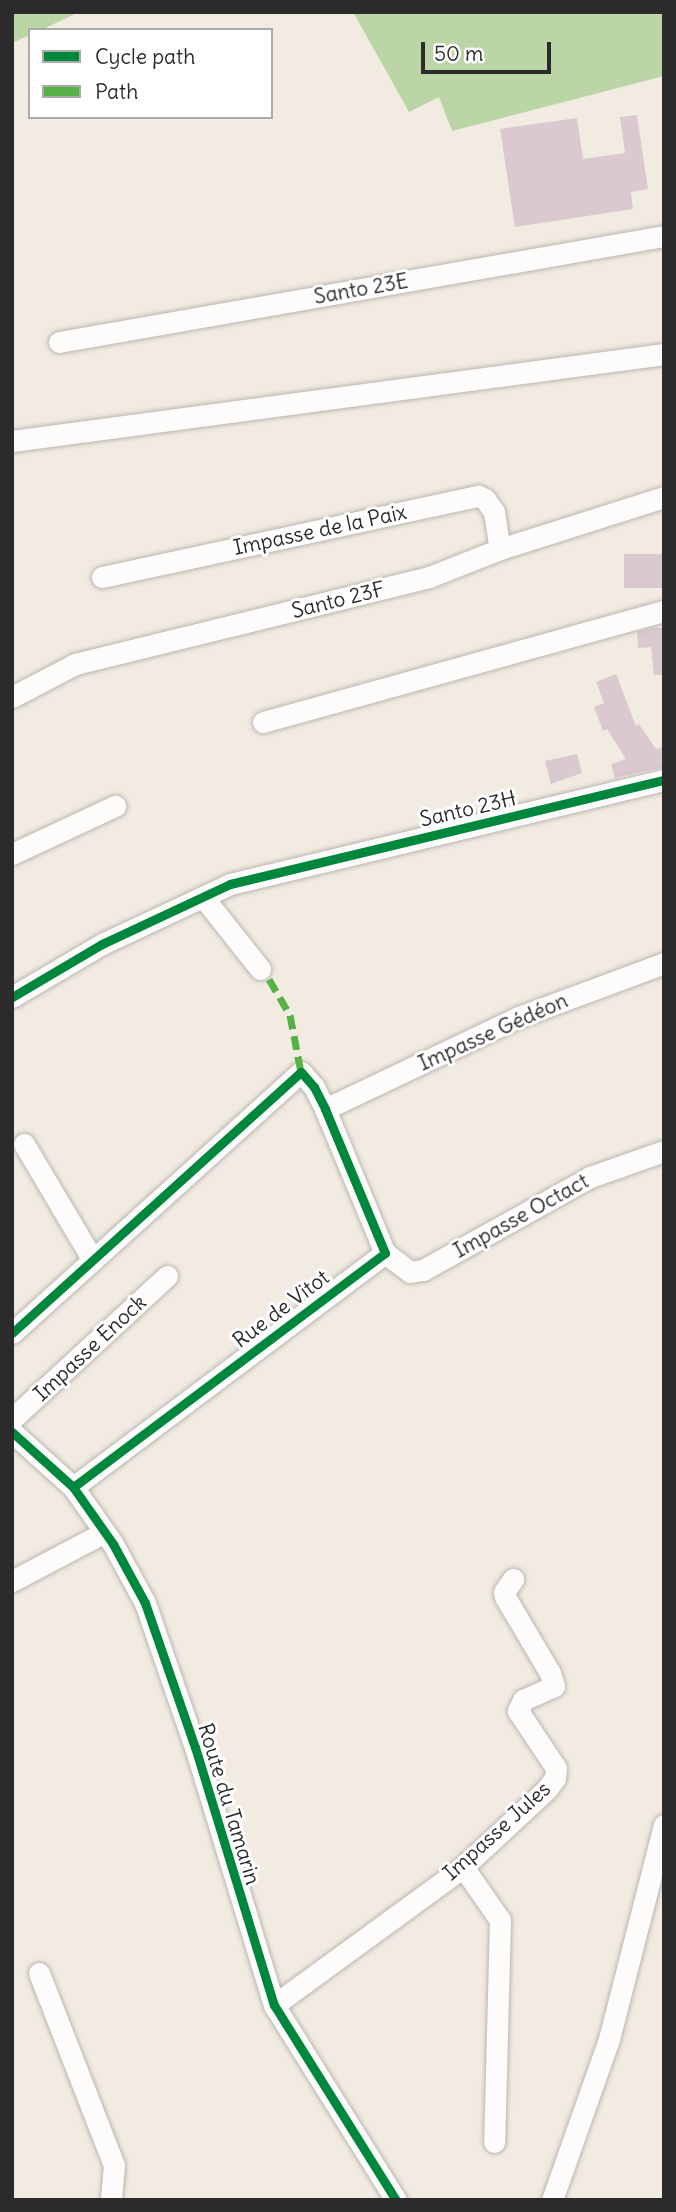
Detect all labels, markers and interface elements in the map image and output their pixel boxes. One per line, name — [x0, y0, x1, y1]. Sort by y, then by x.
legend — [28, 28, 273, 119]
scale bar — [424, 28, 554, 72]
text: 50 m — [434, 40, 483, 67]
text: Cycle path — [95, 43, 195, 70]
text: Path — [95, 78, 138, 105]
street label: Santo 23E — [312, 268, 410, 310]
street label: Impasse de la Paix — [231, 499, 409, 561]
street label: Santo 23F — [289, 576, 387, 624]
street label: Santo 23H — [417, 786, 519, 832]
street label: Impasse Gédéon — [414, 988, 572, 1076]
street label: Impasse Octact — [449, 1169, 593, 1263]
street label: Rue de Vitot — [228, 1265, 334, 1353]
street label: Impasse Enock — [29, 1290, 151, 1406]
street label: Route du Tamarin — [192, 1720, 266, 1888]
street label: Impasse Jules — [438, 1776, 556, 1886]

